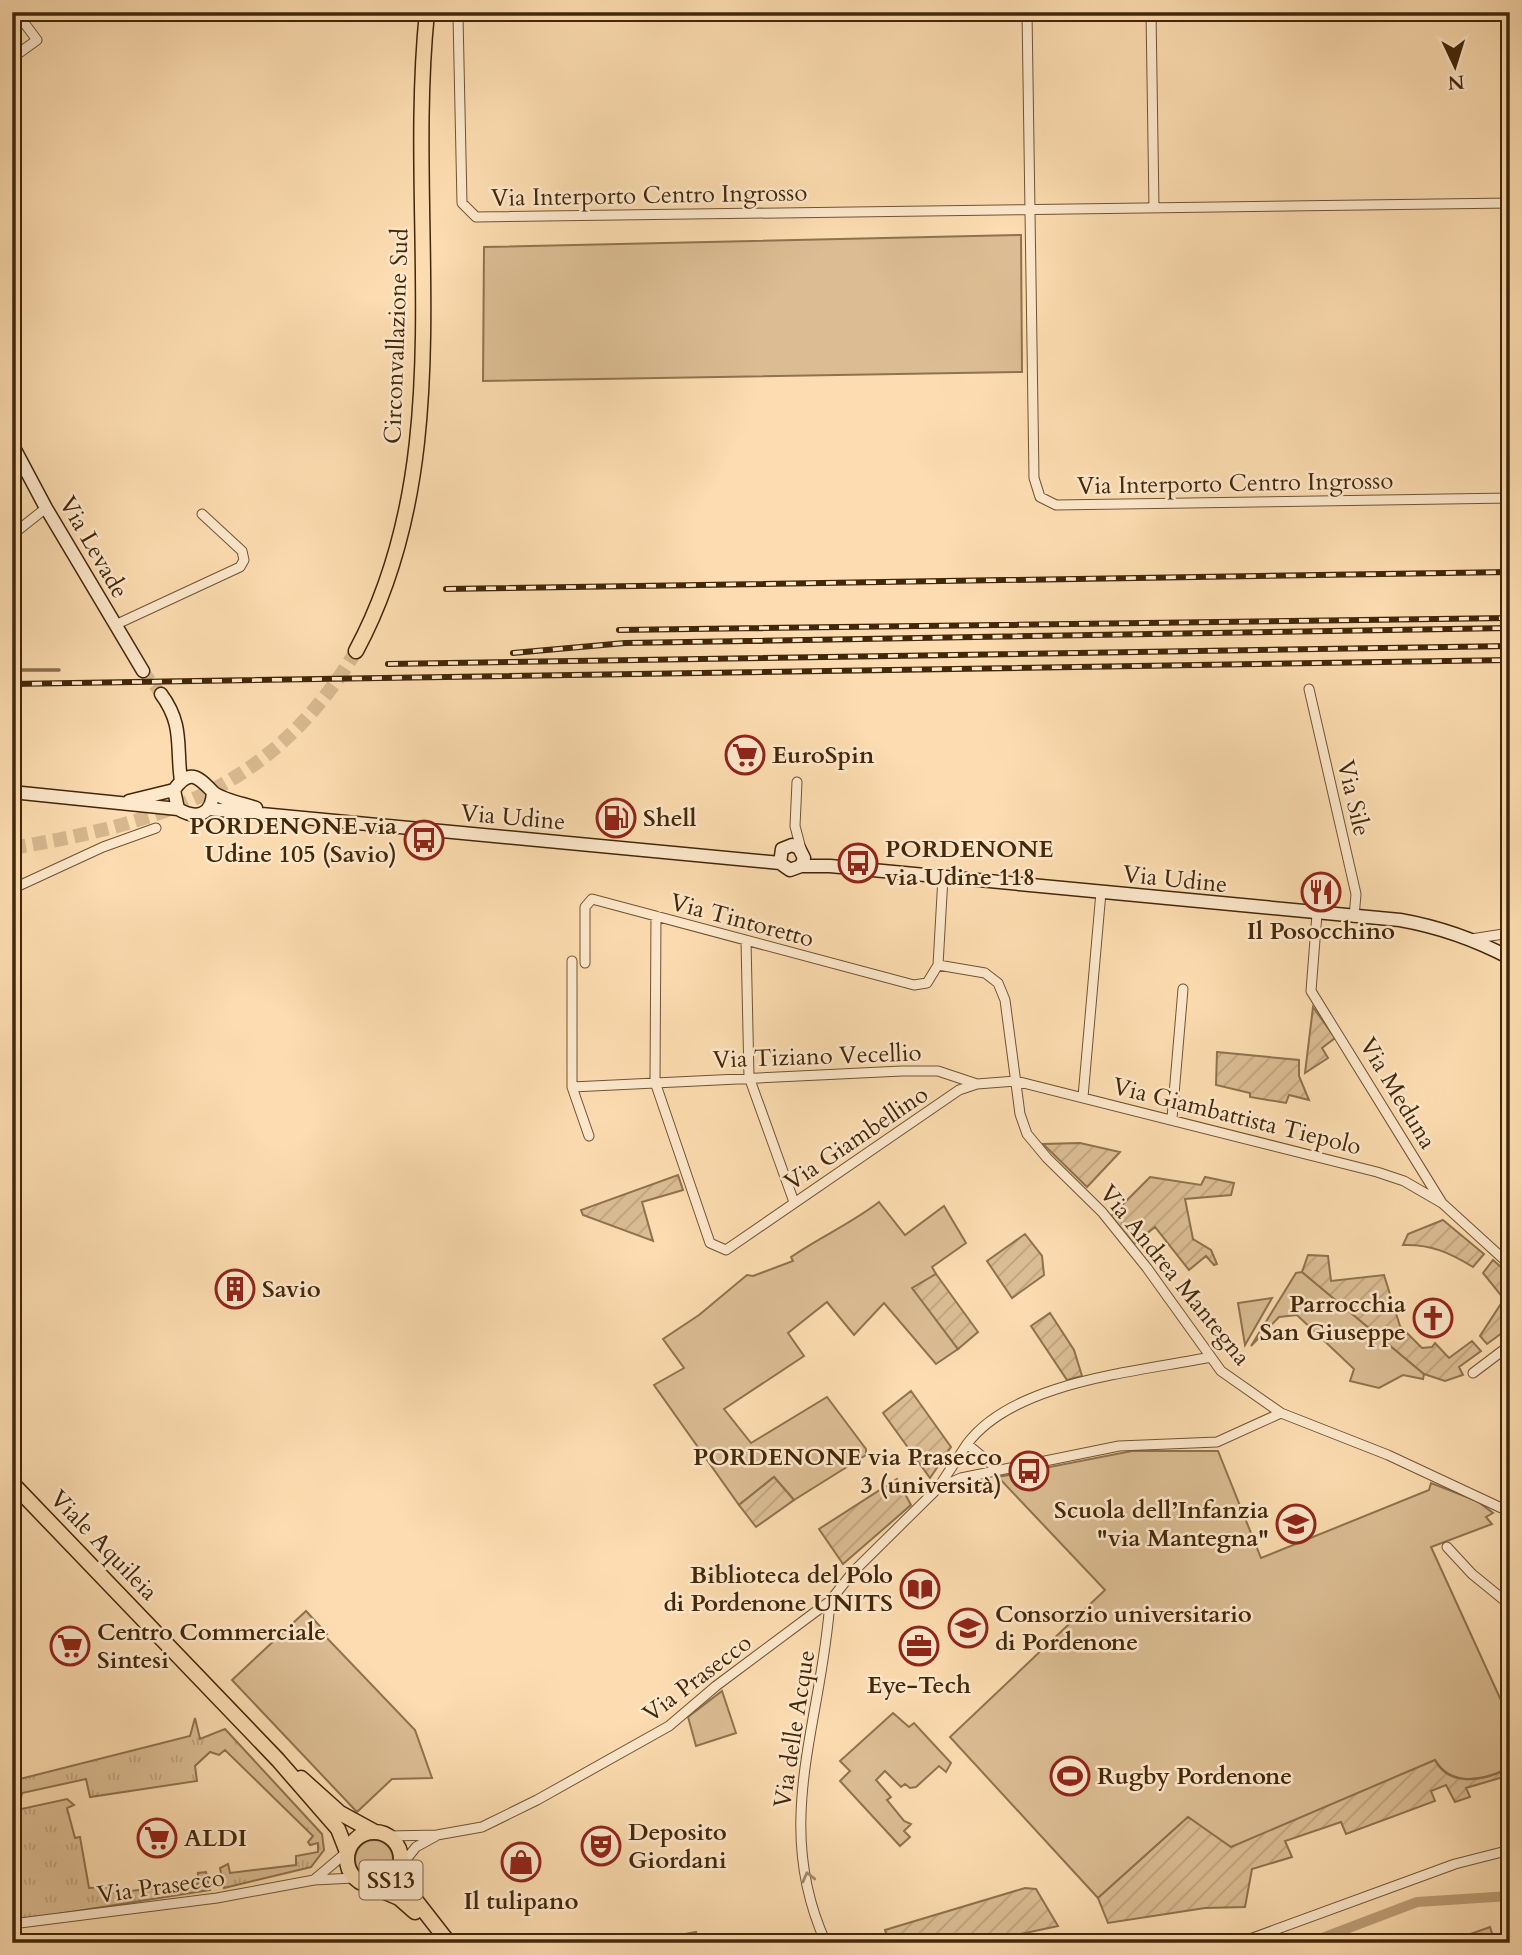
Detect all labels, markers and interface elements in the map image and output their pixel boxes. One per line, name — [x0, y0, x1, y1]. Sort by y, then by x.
north arrow — [1420, 32, 1490, 102]
text: N — [1446, 68, 1465, 96]
street label: Via Interporto Centro Ingrosso — [491, 176, 808, 215]
street label: Circonvallazione Sud — [376, 227, 417, 444]
street label: Via Interporto Centro Ingrosso — [1077, 464, 1394, 503]
street label: Via Levade — [51, 490, 136, 604]
supermarket icon: EuroSpin — [724, 734, 766, 776]
place label: EuroSpin — [772, 739, 875, 772]
street label: Via Sile — [1329, 757, 1378, 839]
street label: Via Udine — [459, 796, 567, 839]
fuel station icon: Shell — [595, 797, 637, 839]
place label: Shell — [643, 802, 697, 835]
place label: PORDENONE via Udine 105 (Savio) — [189, 810, 397, 871]
bus stop icon: PORDENONE via Udine 105 (Savio) — [403, 819, 445, 861]
place label: PORDENONE via Udine 118 — [885, 833, 1054, 894]
bus stop icon: PORDENONE via Udine 118 — [837, 842, 879, 884]
street label: Via Udine — [1121, 858, 1229, 901]
restaurant icon: Il Posocchino — [1300, 871, 1342, 913]
street label: Via Tintoretto — [666, 885, 817, 956]
place label: Il Posocchino — [1247, 915, 1395, 948]
street label: Via Meduna — [1351, 1031, 1444, 1156]
street label: Via Tiziano Vecellio — [712, 1036, 922, 1077]
street label: Via Giambattista Tiepolo — [1109, 1070, 1365, 1163]
street label: Via Giambellino — [778, 1078, 935, 1199]
street label: Via Andrea Mantegna — [1091, 1178, 1258, 1373]
building icon: Savio — [214, 1268, 256, 1310]
place label: Savio — [262, 1273, 321, 1306]
place label: Parrocchia San Giuseppe — [1259, 1288, 1406, 1349]
church icon: Parrocchia San Giuseppe — [1412, 1297, 1454, 1339]
place label: PORDENONE via Prasecco 3 (università) — [693, 1441, 1002, 1502]
bus stop icon: PORDENONE via Prasecco 3 (università) — [1008, 1450, 1050, 1492]
street label: Viale Aquileia — [42, 1483, 165, 1608]
place label: Scuola dell’Infanzia "via Mantegna" — [1054, 1494, 1269, 1555]
school or university icon: Scuola dell’Infanzia "via Mantegna" — [1275, 1503, 1317, 1545]
place label: Biblioteca del Polo di Pordenone UNITS — [663, 1559, 893, 1620]
library icon: Biblioteca del Polo di Pordenone UNITS — [899, 1568, 941, 1610]
place label: Consorzio universitario di Pordenone — [995, 1598, 1252, 1659]
school or university icon: Consorzio universitario di Pordenone — [947, 1607, 989, 1649]
place label: Centro Commerciale Sintesi — [97, 1616, 326, 1677]
supermarket icon: Centro Commerciale Sintesi — [49, 1625, 91, 1667]
office icon: Eye-Tech — [898, 1625, 940, 1667]
street label: Via Prasecco — [636, 1627, 758, 1730]
street label: Via delle Acque — [766, 1648, 823, 1810]
place label: Eye-Tech — [867, 1669, 971, 1702]
sports icon: Rugby Pordenone — [1049, 1755, 1091, 1797]
place label: Rugby Pordenone — [1097, 1760, 1292, 1793]
place label: Deposito Giordani — [628, 1816, 727, 1877]
supermarket icon: ALDI — [136, 1817, 178, 1859]
place label: ALDI — [184, 1822, 247, 1855]
theatre icon: Deposito Giordani — [580, 1825, 622, 1867]
shop icon: Il tulipano — [500, 1841, 542, 1883]
road number: SS13 — [360, 1860, 422, 1899]
street label: Via Prasecco — [95, 1861, 227, 1912]
one-way arrow — [801, 1871, 816, 1883]
place label: Il tulipano — [464, 1885, 578, 1918]

